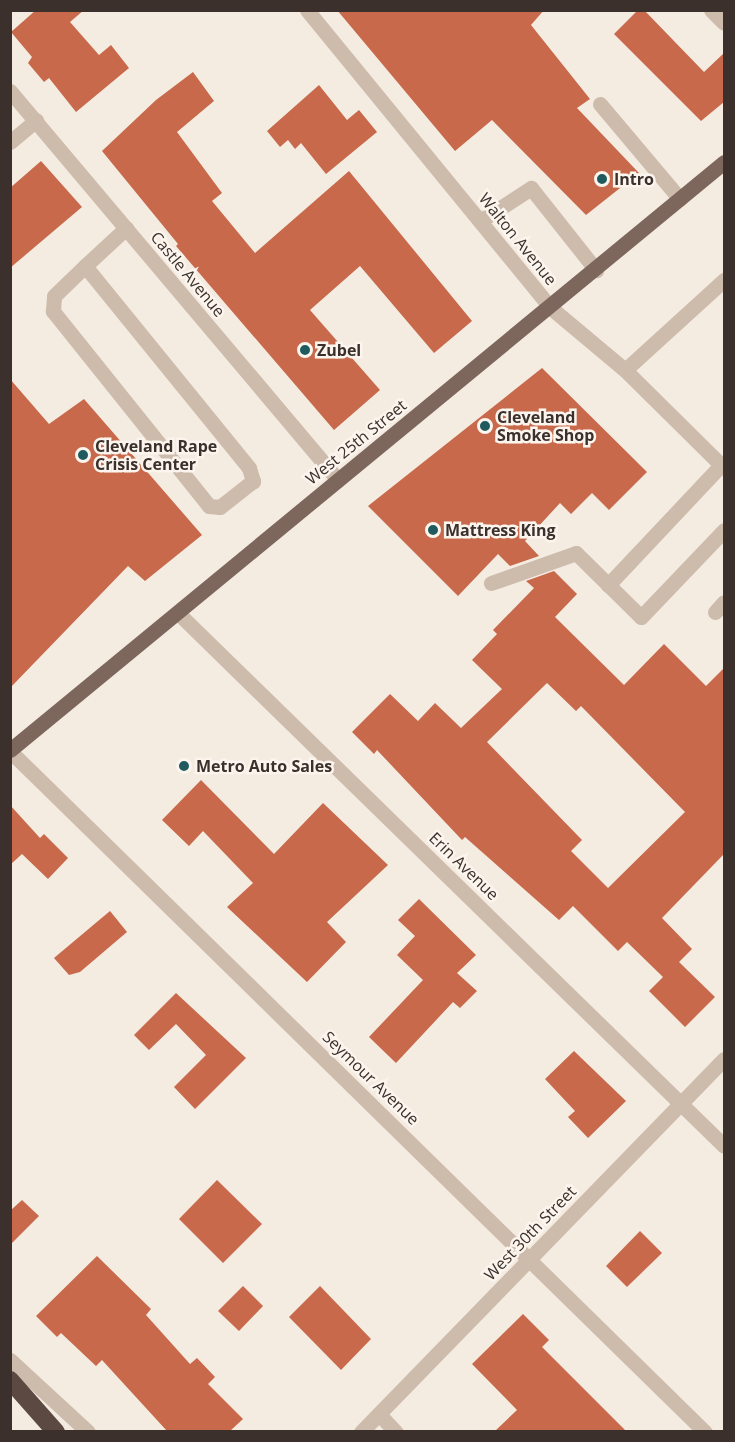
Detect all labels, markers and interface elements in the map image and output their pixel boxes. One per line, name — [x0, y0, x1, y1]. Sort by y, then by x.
place label: Intro — [614, 169, 654, 189]
marker: Intro — [595, 172, 609, 186]
street label: Walton Avenue — [475, 189, 561, 289]
street label: Castle Avenue — [147, 228, 229, 320]
place label: Zubel — [317, 340, 361, 360]
marker: Zubel — [298, 343, 312, 357]
street label: West 25th Street — [302, 396, 410, 488]
place label: Cleveland Smoke Shop — [497, 407, 594, 445]
marker: Cleveland Smoke Shop — [478, 419, 492, 433]
place label: Cleveland Rape Crisis Center — [95, 436, 217, 474]
marker: Cleveland Rape Crisis Center — [76, 448, 90, 462]
place label: Mattress King — [445, 520, 555, 540]
marker: Mattress King — [426, 523, 440, 537]
place label: Metro Auto Sales — [196, 756, 332, 776]
marker: Metro Auto Sales — [177, 759, 191, 773]
street label: Erin Avenue — [425, 828, 503, 904]
street label: Seymour Avenue — [319, 1027, 423, 1129]
street label: West 30th Street — [480, 1182, 580, 1284]

